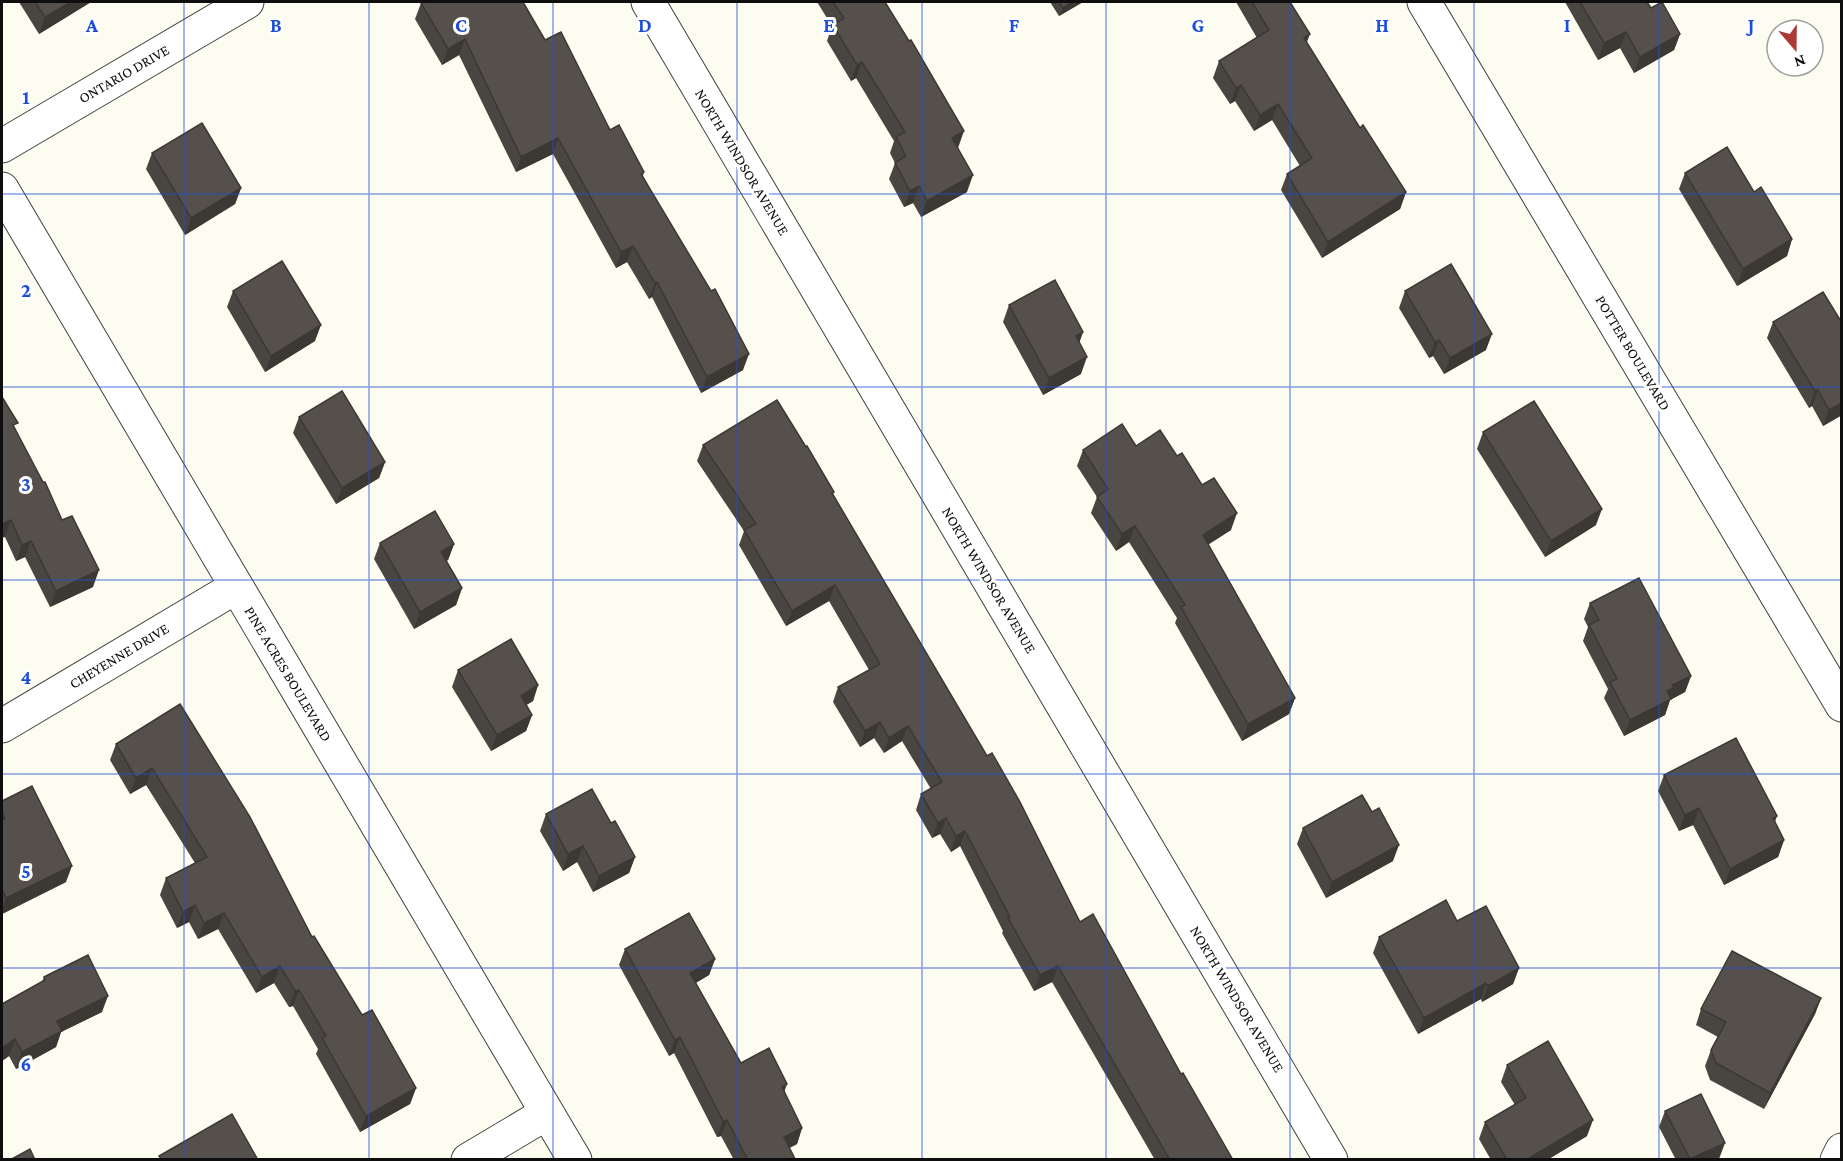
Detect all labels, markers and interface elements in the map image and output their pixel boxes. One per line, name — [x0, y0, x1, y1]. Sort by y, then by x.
text: A — [85, 14, 99, 36]
text: B — [270, 14, 282, 36]
text: C — [455, 14, 467, 36]
text: D — [638, 14, 652, 36]
text: E — [823, 14, 835, 36]
text: F — [1009, 14, 1020, 36]
text: G — [1192, 14, 1205, 36]
text: H — [1375, 14, 1389, 36]
text: I — [1564, 14, 1571, 36]
text: J — [1746, 14, 1755, 36]
north arrow — [1765, 18, 1825, 78]
street label: ONTARIO DRIVE — [76, 42, 172, 106]
text: N — [1792, 52, 1808, 72]
text: 1 — [22, 86, 30, 108]
street label: NORTH WINDSOR AVENUE — [692, 86, 792, 238]
text: 2 — [21, 279, 31, 301]
street label: POTTER BOULEVARD — [1592, 293, 1674, 413]
text: 3 — [21, 473, 31, 495]
street label: NORTH WINDSOR AVENUE — [939, 504, 1039, 656]
street label: PINE ACRES BOULEVARD — [241, 604, 335, 744]
street label: CHEYENNE DRIVE — [66, 620, 172, 692]
text: 4 — [21, 666, 32, 688]
text: 5 — [21, 860, 31, 882]
street label: NORTH WINDSOR AVENUE — [1187, 923, 1287, 1075]
text: 6 — [21, 1053, 31, 1075]

